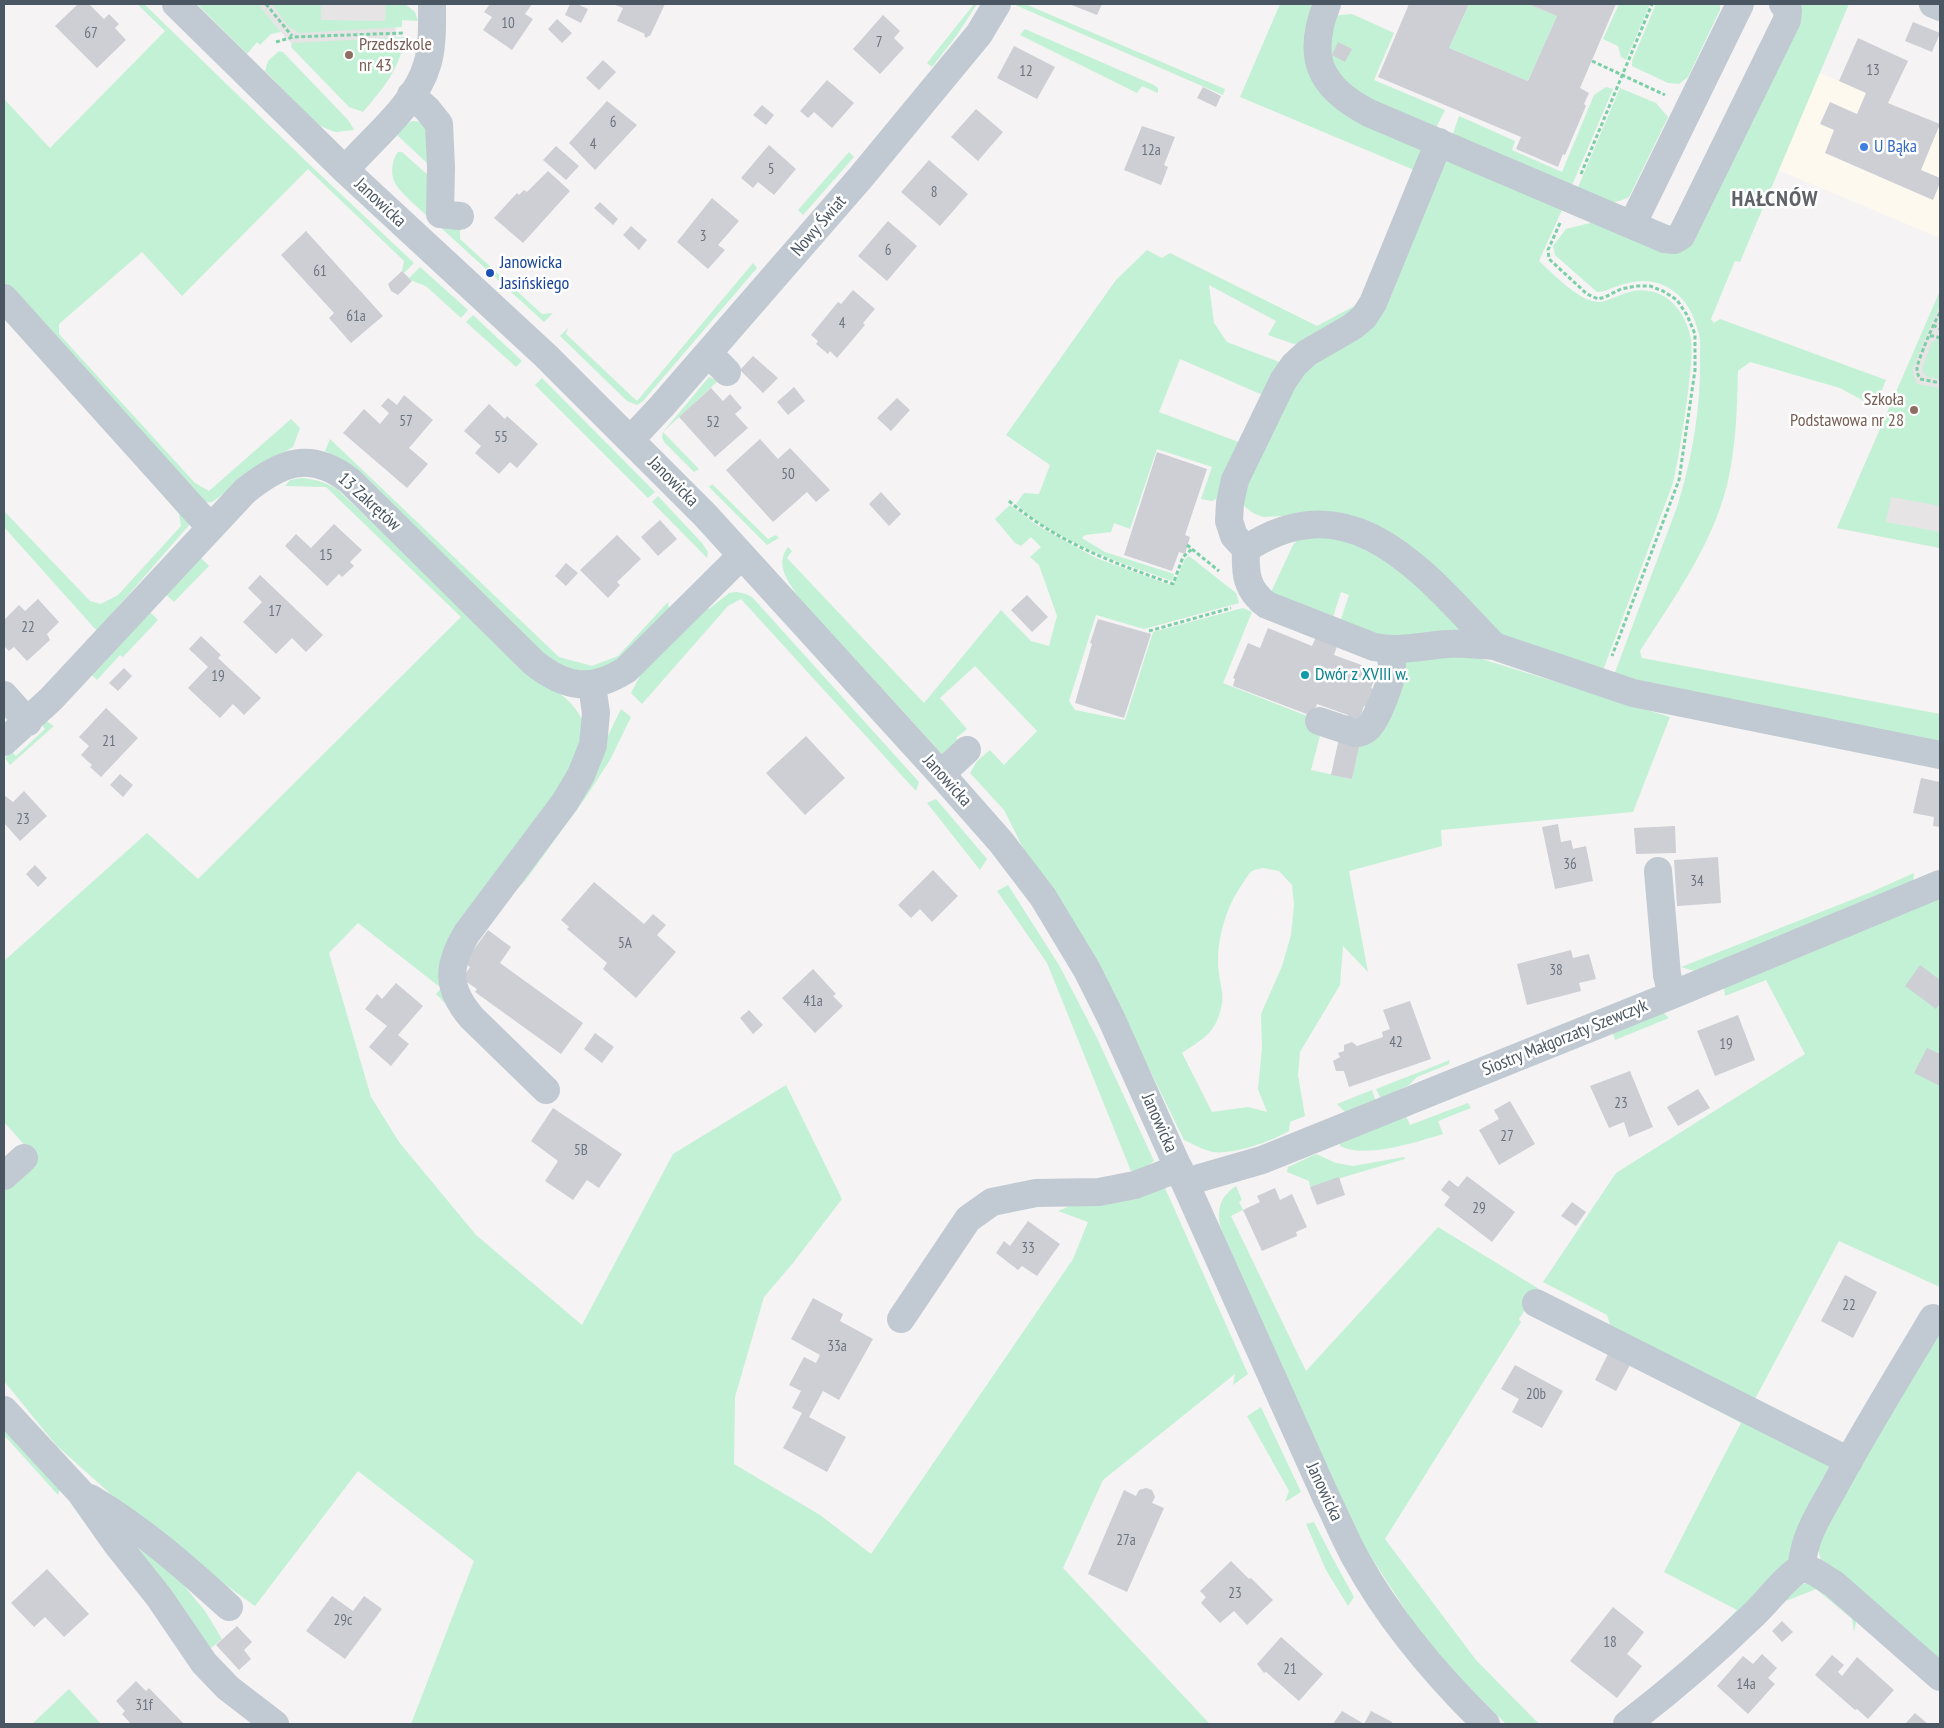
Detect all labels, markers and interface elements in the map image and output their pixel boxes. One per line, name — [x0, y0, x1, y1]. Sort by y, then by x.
house number: 10 — [501, 15, 515, 33]
house number: 67 — [84, 25, 98, 43]
place label: Przedszkole nr 43 — [359, 34, 432, 76]
house number: 7 — [876, 34, 882, 52]
marker: Przedszkole nr 43 — [343, 49, 355, 61]
house number: 13 — [1866, 62, 1880, 80]
house number: 12 — [1019, 63, 1033, 81]
house number: 6 — [610, 114, 616, 132]
house number: 4 — [590, 136, 596, 154]
place label: U Bąka — [1874, 136, 1917, 158]
marker: U Bąka — [1858, 141, 1870, 153]
house number: 12a — [1141, 142, 1161, 160]
house number: 5 — [768, 161, 774, 179]
street label: Janowicka — [350, 174, 410, 232]
house number: 8 — [931, 184, 937, 202]
district label: HAŁCNÓW — [1731, 187, 1819, 213]
street label: Nowy Świat — [787, 191, 851, 261]
house number: 3 — [700, 228, 706, 246]
house number: 6 — [885, 242, 891, 260]
place label: Janowicka Jasińskiego — [500, 252, 569, 294]
house number: 61 — [313, 263, 327, 281]
marker: Janowicka Jasińskiego — [484, 267, 496, 279]
house number: 61a — [346, 308, 366, 326]
house number: 4 — [839, 315, 845, 333]
place label: Szkoła Podstawowa nr 28 — [1790, 389, 1904, 432]
marker: Szkoła Podstawowa nr 28 — [1908, 404, 1920, 416]
house number: 57 — [399, 413, 413, 431]
house number: 52 — [706, 414, 720, 432]
house number: 55 — [494, 429, 508, 447]
street label: Janowicka — [643, 452, 703, 512]
house number: 50 — [781, 466, 795, 484]
street label: 13 Zakrętów — [333, 468, 405, 536]
house number: 15 — [319, 547, 333, 565]
house number: 17 — [268, 603, 282, 621]
house number: 22 — [21, 619, 35, 637]
place label: Dwór z XVIII w. — [1315, 664, 1408, 686]
house number: 19 — [211, 668, 225, 686]
marker: Dwór z XVIII w. — [1299, 669, 1311, 681]
house number: 21 — [102, 733, 116, 751]
street label: Janowicka — [918, 751, 976, 811]
house number: 23 — [16, 811, 30, 829]
house number: 36 — [1563, 856, 1577, 874]
house number: 34 — [1690, 873, 1704, 891]
house number: 5A — [618, 935, 632, 953]
house number: 38 — [1549, 962, 1563, 980]
house number: 41a — [803, 993, 823, 1011]
street label: Siostry Małgorzaty Szewczyk — [1479, 995, 1651, 1081]
house number: 42 — [1389, 1034, 1403, 1052]
house number: 19 — [1719, 1036, 1733, 1054]
street label: Janowicka — [1136, 1090, 1182, 1156]
house number: 23 — [1614, 1095, 1628, 1113]
house number: 27 — [1500, 1128, 1514, 1146]
house number: 5B — [574, 1142, 588, 1160]
house number: 29 — [1472, 1200, 1486, 1218]
house number: 33 — [1021, 1240, 1035, 1258]
house number: 22 — [1842, 1297, 1856, 1315]
house number: 33a — [827, 1338, 847, 1356]
house number: 20b — [1526, 1386, 1546, 1404]
street label: Janowicka — [1301, 1459, 1347, 1525]
house number: 27a — [1116, 1532, 1136, 1550]
house number: 23 — [1228, 1585, 1242, 1603]
house number: 29c — [334, 1612, 352, 1630]
house number: 18 — [1603, 1634, 1617, 1652]
house number: 21 — [1283, 1661, 1297, 1679]
house number: 14a — [1736, 1676, 1756, 1694]
house number: 31f — [135, 1697, 153, 1715]

